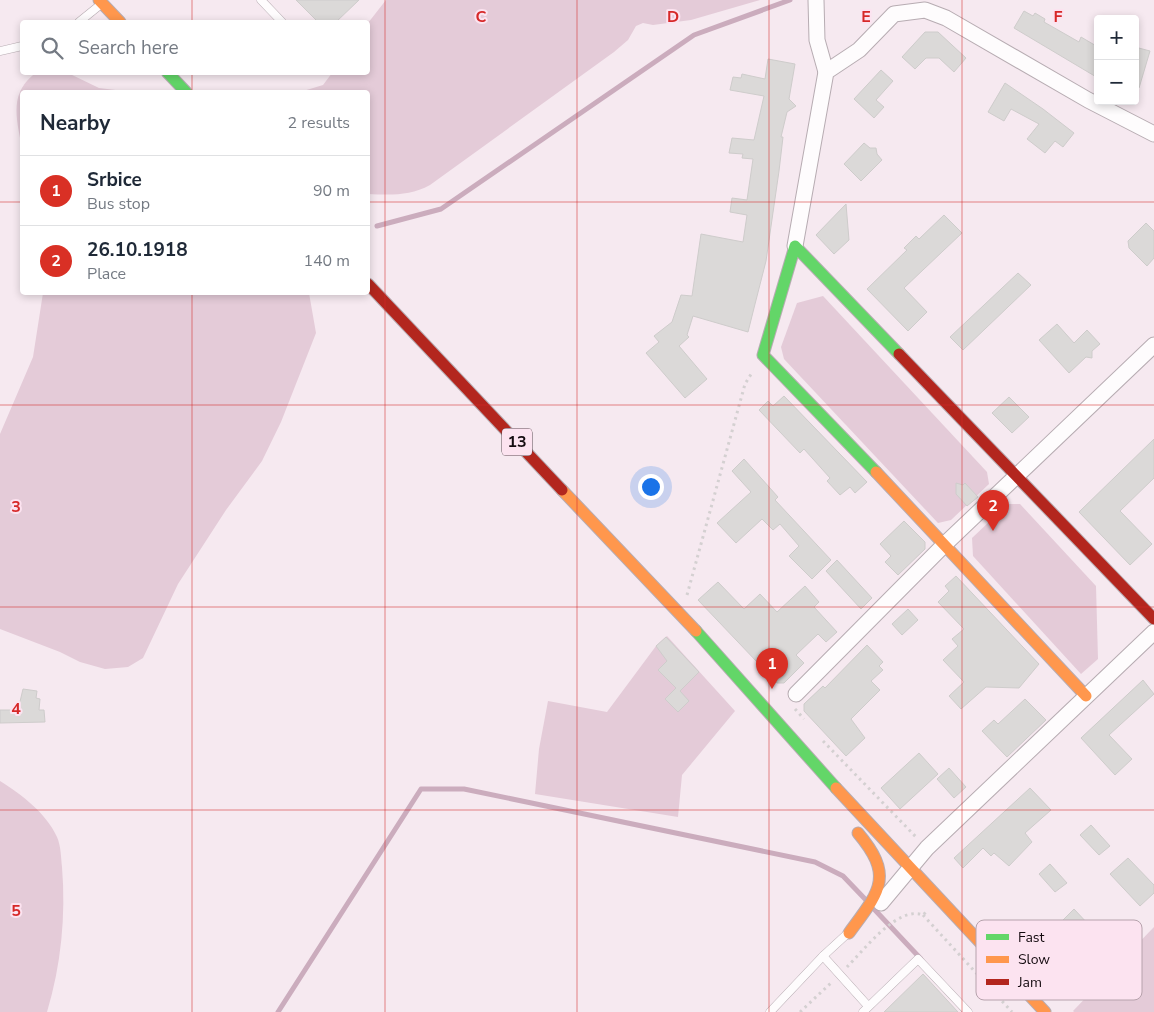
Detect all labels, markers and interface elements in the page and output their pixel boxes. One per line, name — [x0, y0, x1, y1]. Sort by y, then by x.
text: C — [476, 6, 487, 28]
text: D — [667, 6, 679, 28]
text: E — [861, 6, 871, 28]
text: F — [1054, 6, 1063, 28]
map controls — [1094, 15, 1139, 105]
button: + — [1094, 15, 1139, 60]
search box — [20, 20, 370, 75]
icon: search — [38, 34, 66, 62]
text: Search here — [78, 35, 179, 61]
button: − — [1094, 60, 1139, 105]
text: Nearby — [40, 109, 110, 137]
text: 2 results — [288, 112, 350, 134]
text: Srbice — [87, 167, 142, 193]
text: 1 — [51, 180, 61, 202]
text: 90 m — [313, 180, 350, 202]
text: Bus stop — [87, 193, 150, 215]
text: 26.10.1918 — [87, 237, 188, 263]
text: 2 — [51, 250, 61, 272]
text: 140 m — [303, 250, 350, 272]
text: Place — [87, 263, 126, 285]
road number: 13 — [502, 428, 532, 456]
your location — [638, 474, 664, 500]
pin: 2 — [977, 490, 1009, 531]
text: 3 — [11, 496, 21, 518]
pin: 1 — [756, 648, 788, 689]
text: 4 — [11, 698, 21, 720]
text: 5 — [11, 900, 21, 922]
legend — [976, 920, 1142, 1000]
text: Fast — [1018, 928, 1044, 947]
text: Slow — [1018, 950, 1050, 969]
text: Jam — [1017, 973, 1042, 992]

